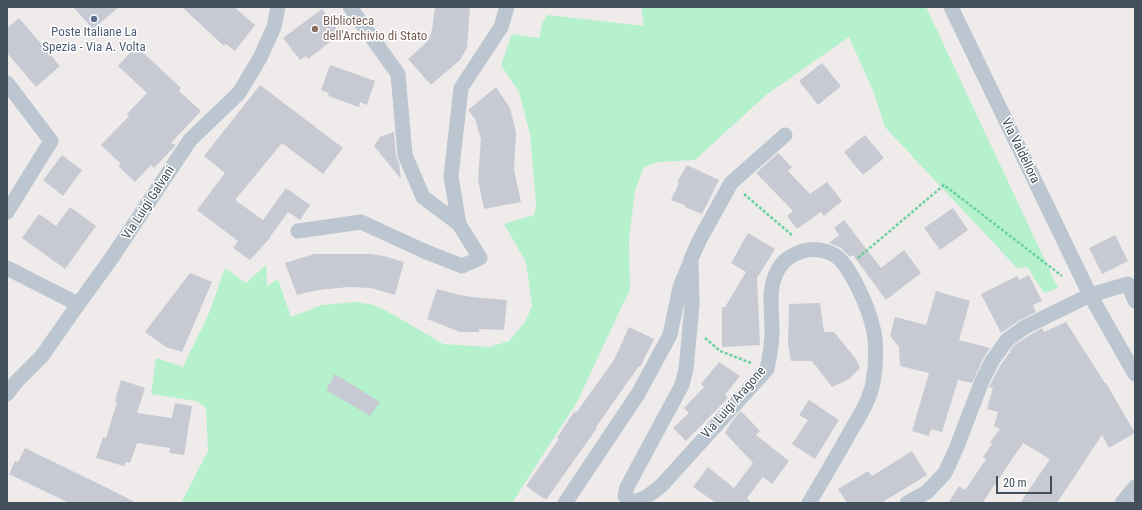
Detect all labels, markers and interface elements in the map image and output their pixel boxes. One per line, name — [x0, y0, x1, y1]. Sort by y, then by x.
marker: Poste Italiane La Spezia - Via A. Volta — [89, 14, 99, 24]
place label: Biblioteca dell'Archivio di Stato — [323, 14, 427, 45]
marker: Biblioteca dell'Archivio di Stato — [310, 24, 320, 34]
place label: Poste Italiane La Spezia - Via A. Volta — [42, 25, 146, 56]
street label: Via Valdellora — [998, 116, 1042, 186]
street label: Via Luigi Galvani — [119, 163, 179, 243]
street label: Via Luigi Aragone — [699, 364, 769, 442]
scale bar — [998, 468, 1054, 494]
text: 20 m — [1003, 476, 1027, 490]

